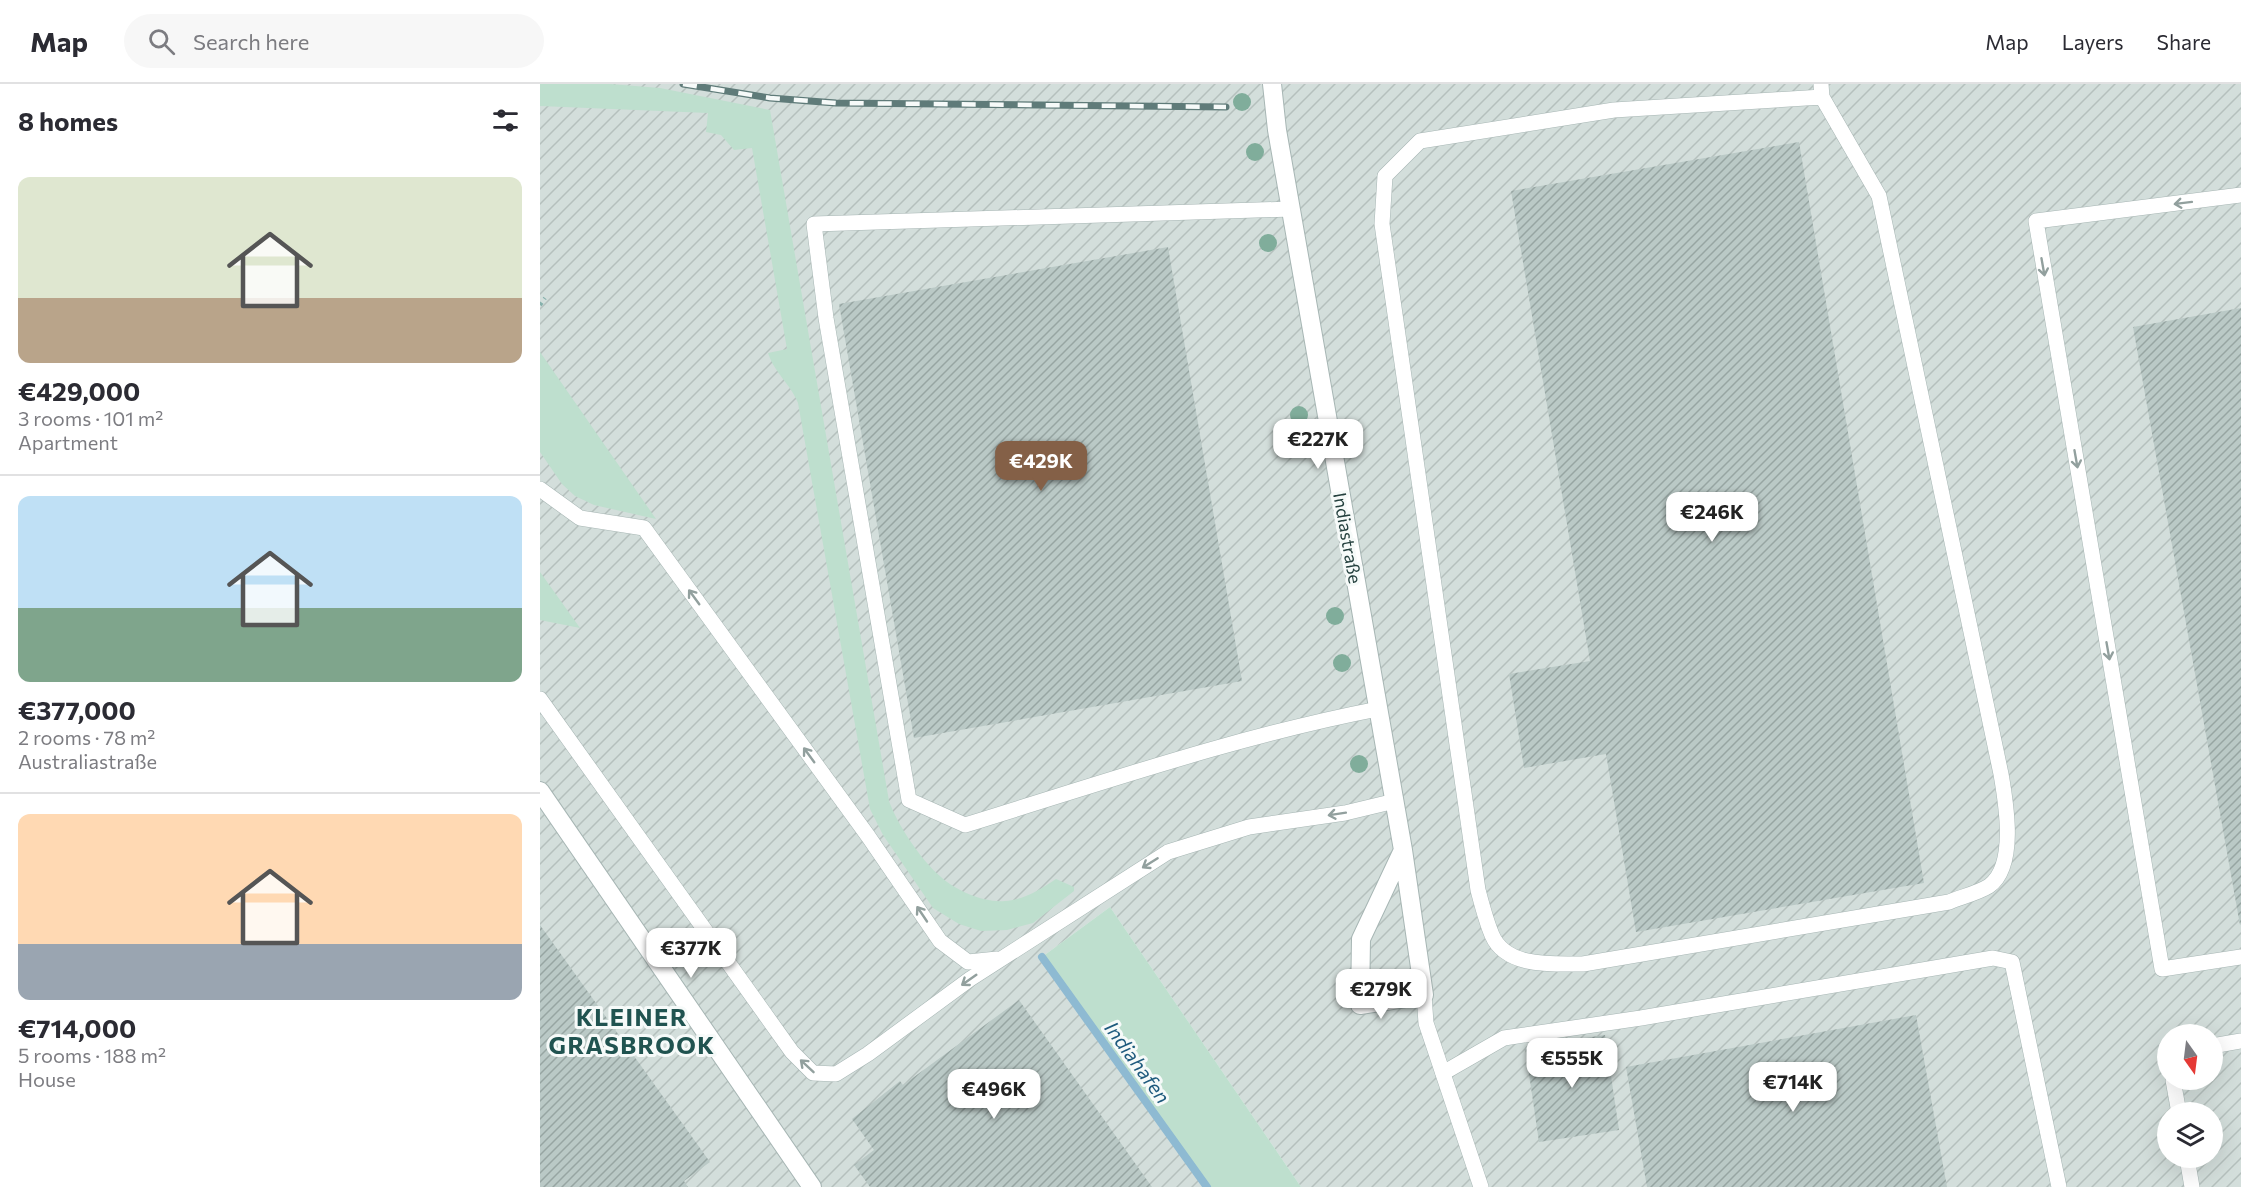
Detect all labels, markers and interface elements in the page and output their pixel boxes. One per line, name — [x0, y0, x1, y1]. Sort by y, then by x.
search box — [124, 14, 544, 68]
text: Map — [30, 24, 88, 58]
icon: search — [145, 25, 178, 58]
text: Search here — [193, 28, 309, 55]
text: Map — [1985, 29, 2029, 54]
text: Layers — [2062, 29, 2124, 54]
text: Share — [2157, 29, 2211, 54]
icon: filters — [489, 104, 522, 137]
text: 8 homes — [18, 105, 118, 136]
one-way arrow — [2174, 197, 2193, 208]
icon: home — [216, 216, 324, 324]
one-way arrow — [2038, 256, 2049, 276]
text: €429,000 — [18, 375, 140, 406]
text: 3 rooms · 101 m² — [18, 406, 163, 430]
pin: €227K — [1276, 419, 1360, 470]
text: €227K — [1287, 426, 1349, 450]
text: Apartment — [18, 430, 118, 454]
pin: €429K — [999, 441, 1083, 492]
text: €429K — [1009, 448, 1073, 472]
one-way arrow — [2071, 449, 2082, 468]
street label: Indiastraße — [1329, 491, 1367, 585]
pin: €246K — [1670, 492, 1754, 543]
text: €246K — [1680, 499, 1744, 523]
icon: home — [216, 535, 324, 643]
one-way arrow — [688, 590, 701, 606]
one-way arrow — [2103, 641, 2114, 661]
text: €377,000 — [18, 694, 136, 725]
text: 2 rooms · 78 m² — [18, 725, 155, 749]
one-way arrow — [803, 747, 816, 763]
text: Australiastraße — [18, 749, 157, 773]
one-way arrow — [1328, 809, 1348, 820]
icon: home — [216, 853, 324, 961]
one-way arrow — [1142, 857, 1159, 870]
one-way arrow — [916, 907, 928, 923]
pin: €377K — [649, 928, 733, 979]
text: €377K — [660, 935, 722, 959]
pin: €279K — [1339, 969, 1423, 1020]
one-way arrow — [961, 974, 977, 986]
text: €279K — [1350, 976, 1412, 1000]
district label: KLEINER GRASBROOK — [548, 1002, 716, 1059]
text: €714,000 — [18, 1012, 136, 1043]
water label: Indiahafen — [1100, 1016, 1176, 1108]
north arrow — [2157, 1024, 2223, 1090]
map controls — [2157, 1024, 2223, 1168]
pin: €555K — [1530, 1038, 1614, 1089]
text: 5 rooms · 188 m² — [18, 1043, 166, 1067]
text: €555K — [1540, 1045, 1604, 1069]
one-way arrow — [799, 1059, 814, 1073]
pin: €714K — [1751, 1062, 1835, 1113]
text: House — [18, 1067, 76, 1091]
pin: €496K — [952, 1069, 1036, 1120]
text: €714K — [1763, 1069, 1823, 1093]
text: €496K — [962, 1076, 1027, 1100]
button: layers — [2157, 1102, 2223, 1168]

